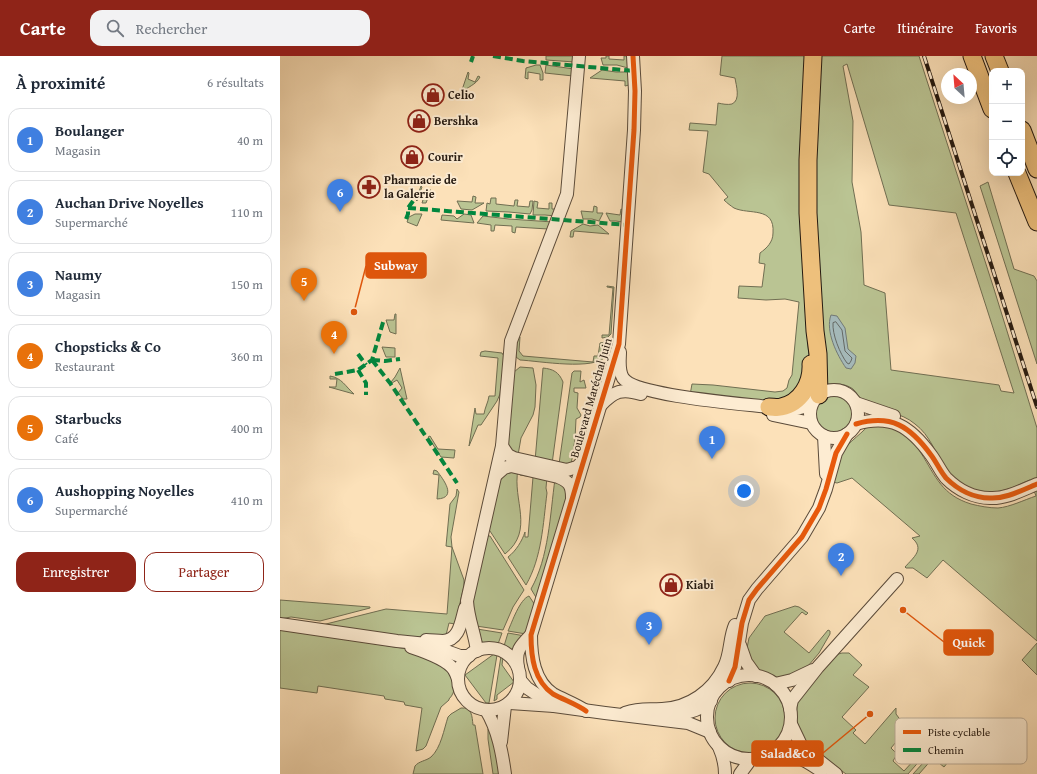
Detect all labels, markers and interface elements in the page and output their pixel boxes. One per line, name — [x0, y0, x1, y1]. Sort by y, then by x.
search box — [90, 10, 370, 46]
text: Carte — [20, 14, 66, 42]
icon: search — [104, 17, 126, 39]
text: Rechercher — [136, 18, 207, 39]
text: Carte — [844, 18, 875, 38]
text: Itinéraire — [897, 18, 953, 38]
text: Favoris — [975, 18, 1017, 38]
north arrow — [941, 68, 977, 104]
map controls — [989, 68, 1025, 176]
button: + — [989, 68, 1025, 104]
text: À proximité — [16, 70, 105, 95]
text: 6 résultats — [207, 73, 264, 92]
shop icon: Celio — [420, 82, 446, 108]
place label: Celio — [448, 86, 475, 103]
button: − — [989, 104, 1025, 140]
shop icon: Bershka — [406, 108, 432, 134]
place label: Bershka — [434, 112, 479, 129]
text: Boulanger — [55, 120, 124, 141]
text: 1 — [27, 131, 33, 150]
text: 40 m — [237, 131, 263, 150]
button: locate — [989, 140, 1025, 176]
text: Magasin — [55, 141, 101, 160]
shop icon: Courir — [399, 144, 425, 170]
place label: Courir — [428, 148, 463, 165]
place label: Pharmacie de la Galerie — [384, 171, 457, 202]
pharmacy icon: Pharmacie de la Galerie — [356, 174, 382, 200]
pin: 6 — [327, 179, 353, 212]
text: Auchan Drive Noyelles — [55, 192, 204, 213]
text: 2 — [27, 203, 33, 222]
text: 110 m — [231, 203, 263, 222]
text: Supermarché — [55, 213, 128, 232]
callout: Subway — [366, 253, 426, 278]
text: Subway — [374, 256, 418, 275]
text: Naumy — [55, 264, 102, 285]
pin: 5 — [291, 268, 317, 301]
text: 3 — [27, 275, 33, 294]
text: 150 m — [231, 275, 263, 294]
text: Magasin — [55, 285, 101, 304]
pin: 4 — [321, 321, 347, 354]
text: Chopsticks & Co — [55, 336, 161, 357]
street label: Boulevard Maréchal Juin — [565, 336, 616, 460]
text: 4 — [27, 347, 33, 366]
text: 360 m — [231, 347, 263, 366]
text: Restaurant — [55, 357, 115, 376]
text: Starbucks — [55, 408, 122, 429]
text: 5 — [27, 419, 33, 438]
text: 400 m — [231, 419, 263, 438]
pin: 1 — [699, 426, 725, 459]
text: Café — [55, 429, 78, 448]
text: Aushopping Noyelles — [55, 480, 194, 501]
your location — [734, 481, 754, 501]
text: 6 — [27, 491, 33, 510]
text: 410 m — [231, 491, 263, 510]
text: Supermarché — [55, 501, 128, 520]
pin: 2 — [828, 543, 854, 576]
button: Enregistrer — [16, 552, 136, 592]
button: Partager — [144, 552, 264, 592]
shop icon: Kiabi — [658, 572, 684, 598]
place label: Kiabi — [686, 576, 714, 593]
pin: 3 — [636, 612, 662, 645]
callout: Quick — [944, 630, 993, 655]
text: Quick — [953, 633, 986, 652]
legend — [895, 718, 1027, 764]
text: Piste cyclable — [928, 724, 990, 740]
callout: Salad&Co — [752, 741, 823, 766]
text: Chemin — [928, 742, 964, 758]
text: Salad&Co — [760, 744, 816, 763]

